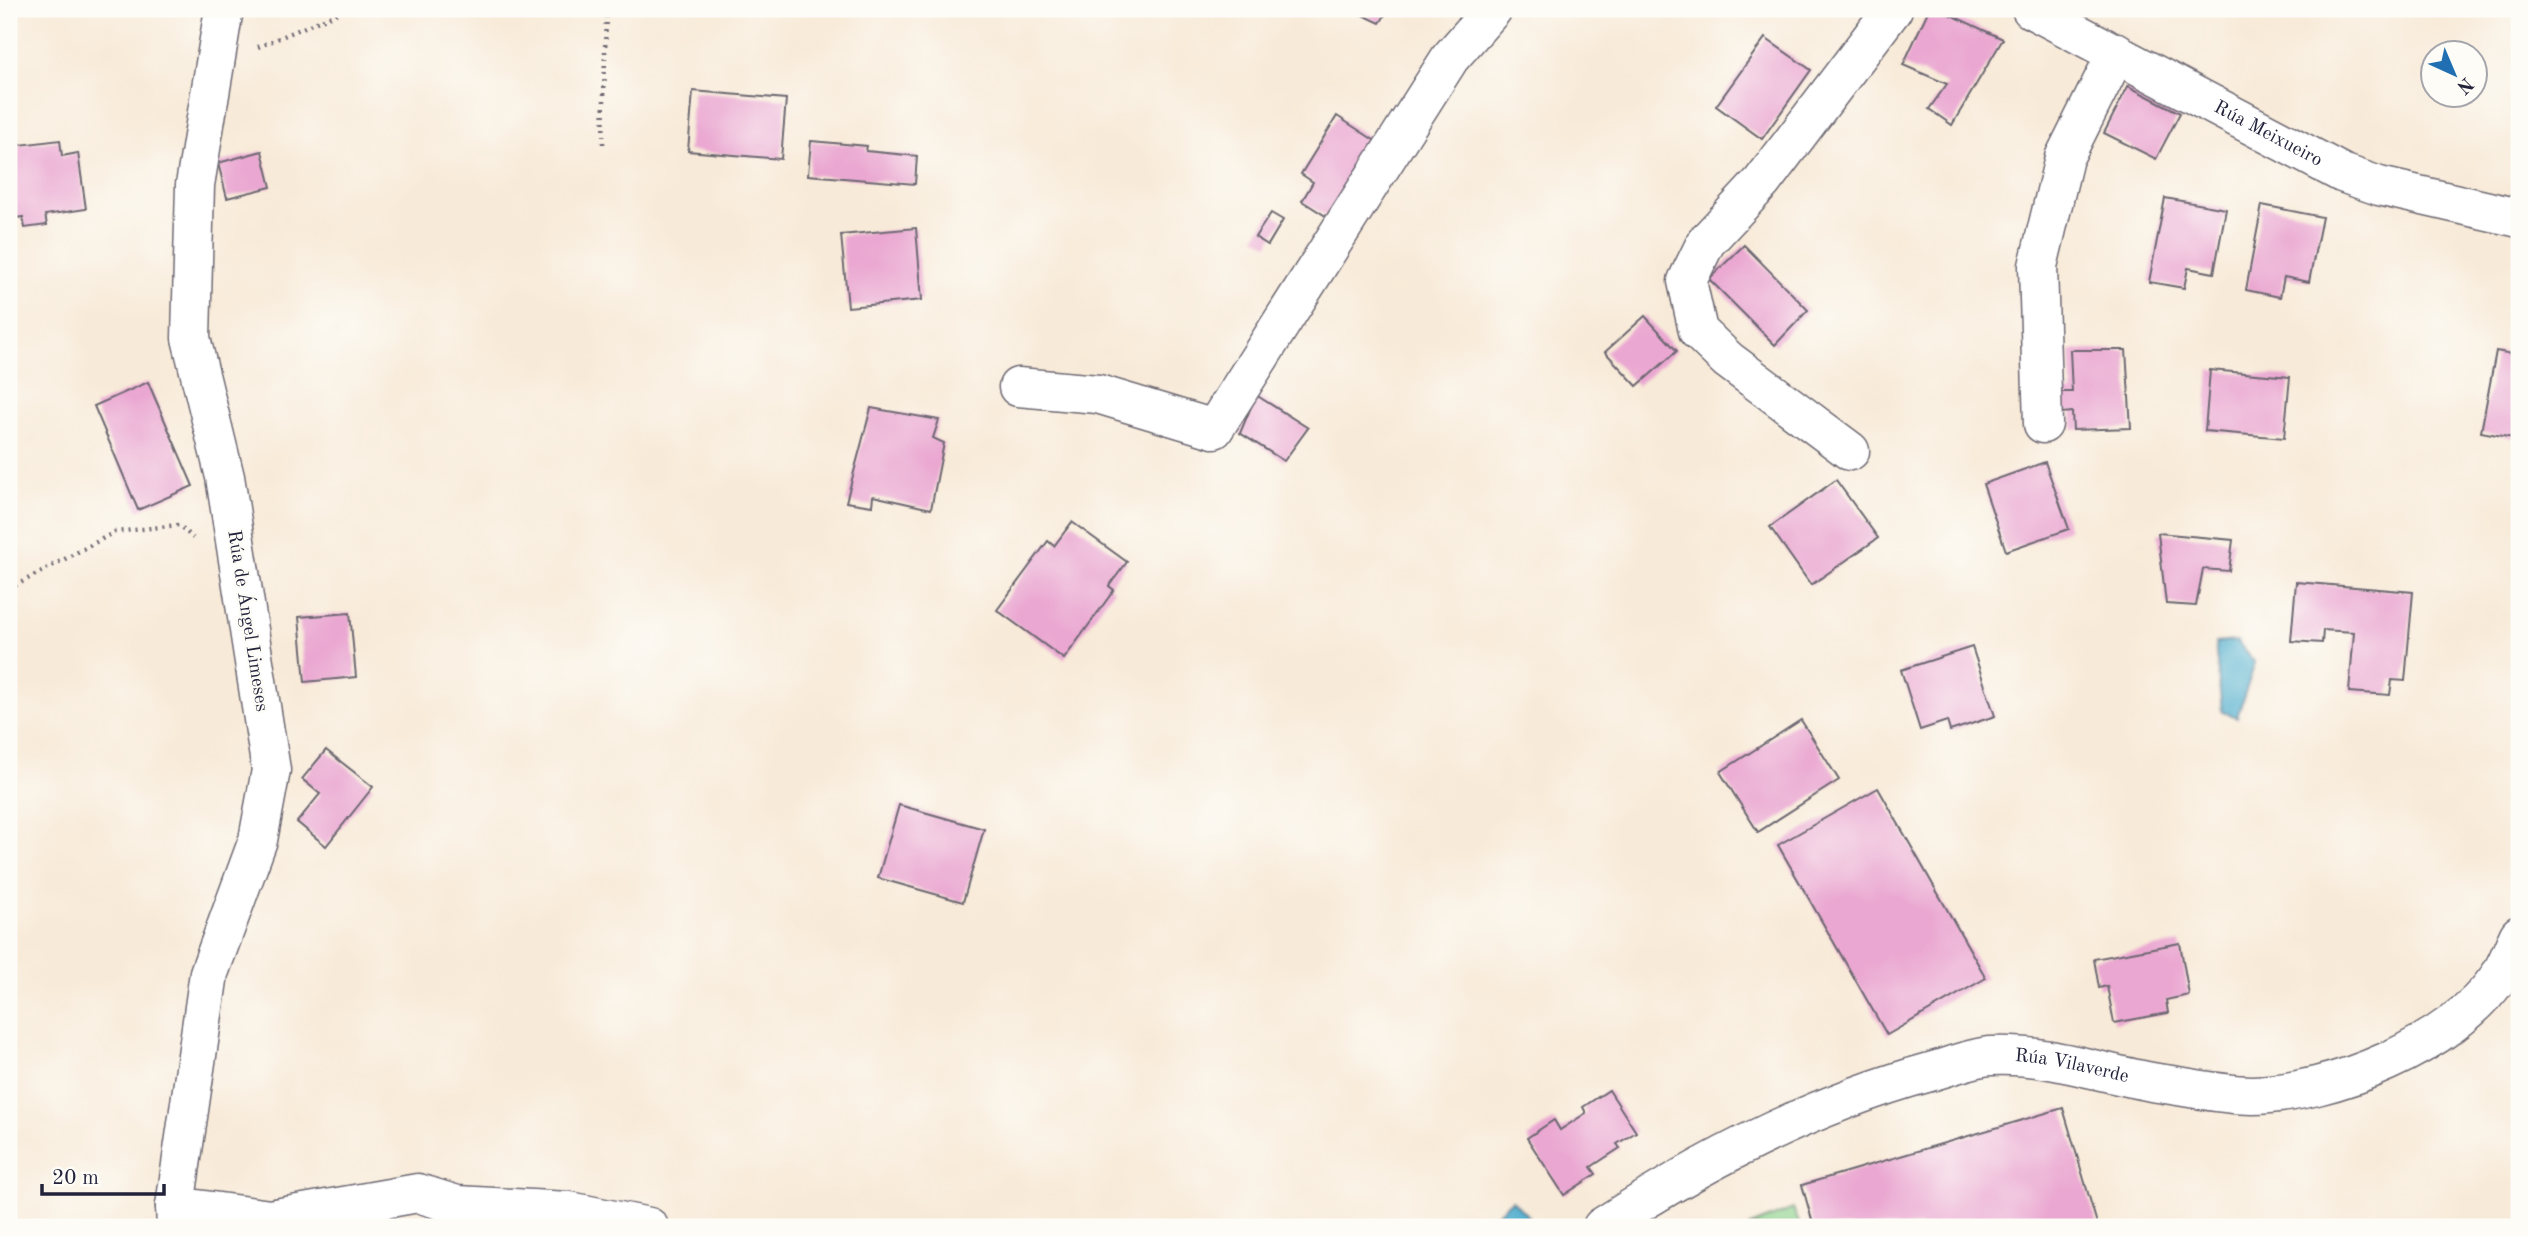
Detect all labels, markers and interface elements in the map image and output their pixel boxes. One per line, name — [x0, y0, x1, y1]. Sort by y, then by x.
north arrow — [2420, 38, 2490, 108]
text: N — [2452, 73, 2476, 97]
street label: Rúa Meixueiro — [2211, 98, 2325, 170]
street label: Rúa de Ángel Limeses — [223, 528, 275, 713]
street label: Rúa Vilaverde — [2014, 1046, 2130, 1087]
scale bar — [42, 1152, 164, 1196]
text: 20 m — [52, 1168, 99, 1189]

